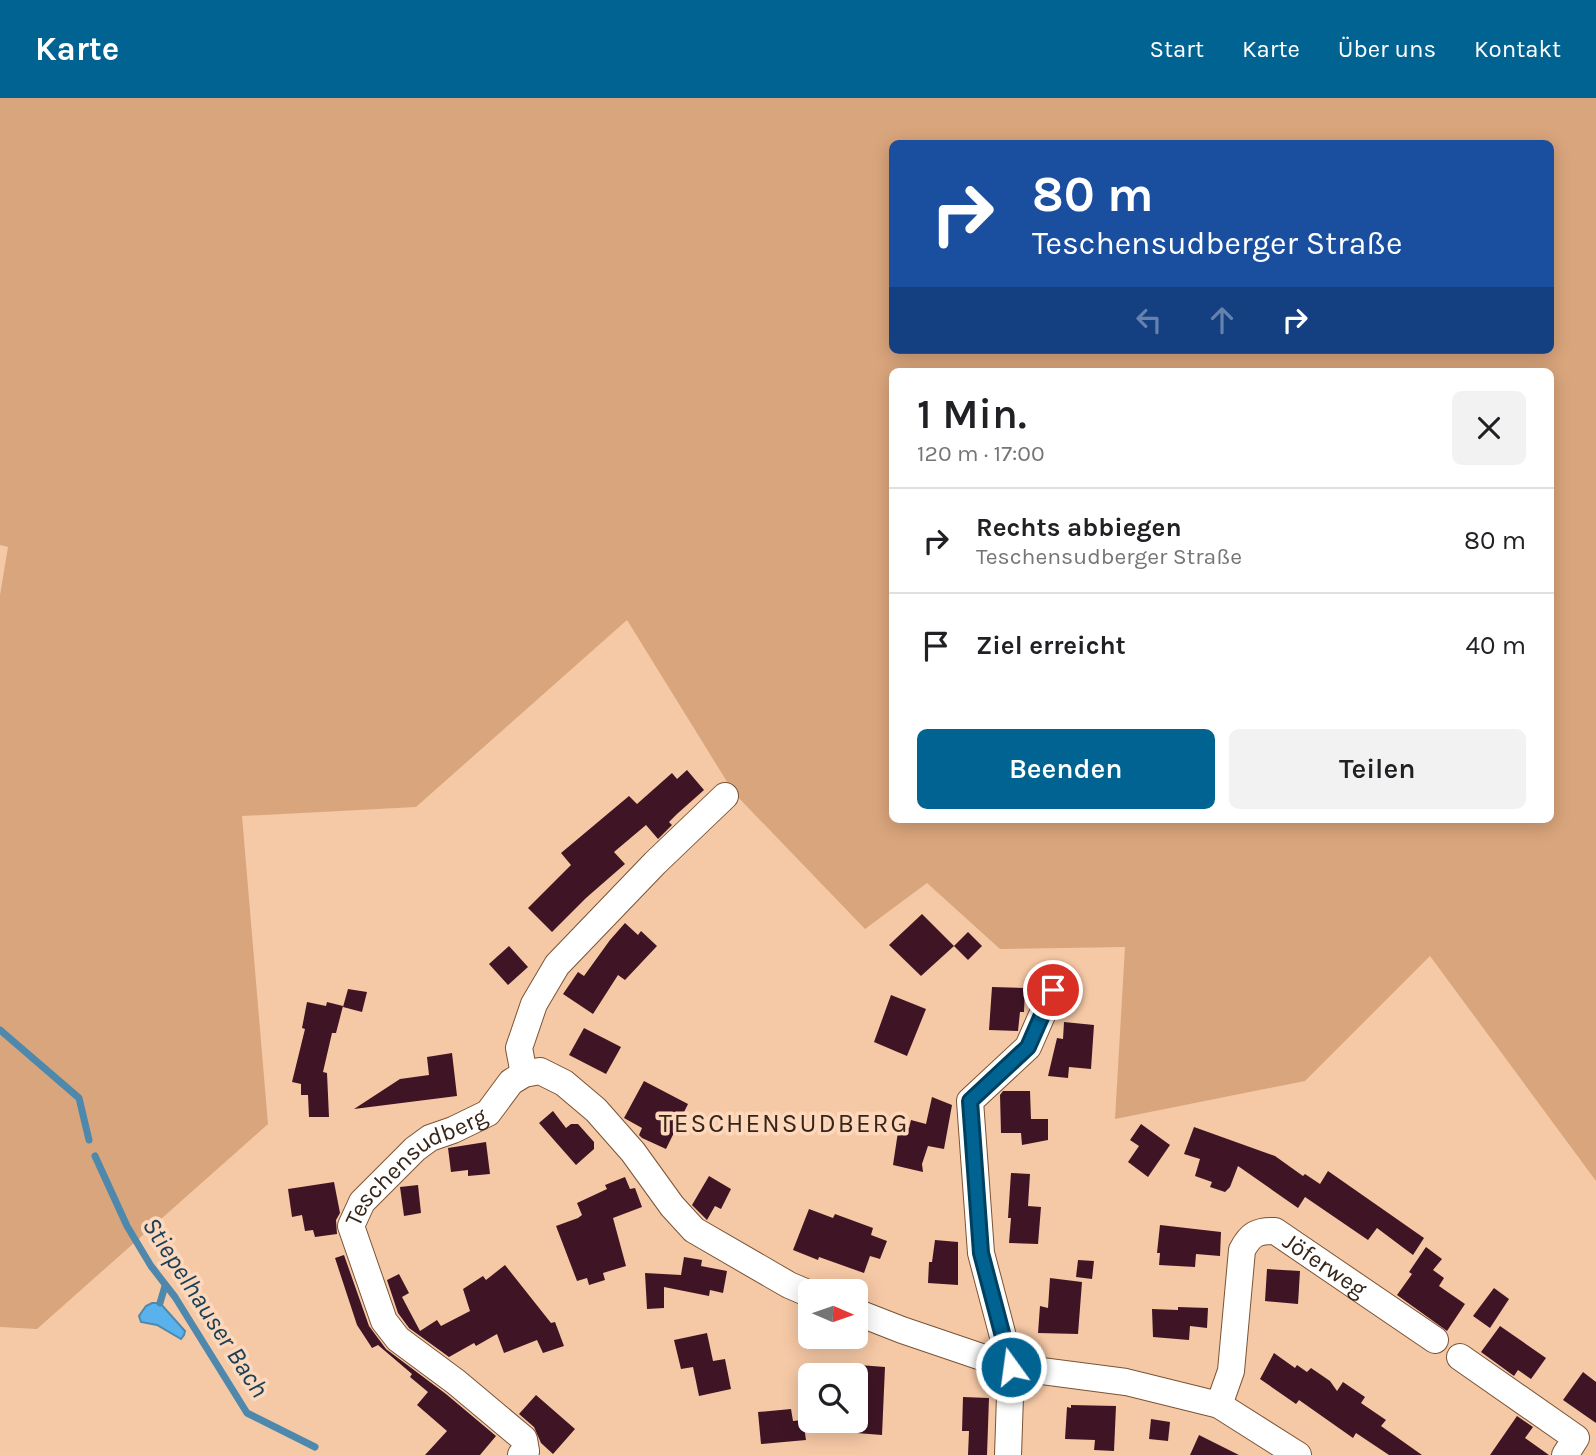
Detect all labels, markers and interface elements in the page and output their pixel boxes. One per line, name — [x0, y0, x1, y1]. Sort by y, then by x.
text: Karte — [35, 30, 119, 68]
text: Start — [1150, 35, 1204, 63]
text: Karte — [1242, 35, 1300, 63]
text: Über uns — [1338, 35, 1436, 63]
text: Kontakt — [1474, 35, 1561, 63]
text: 80 m — [1032, 166, 1154, 223]
icon: right — [917, 168, 1008, 259]
text: Teschensudberger Straße — [1032, 225, 1402, 262]
icon: left — [1130, 301, 1168, 339]
icon: ahead — [1203, 301, 1241, 339]
icon: right — [1276, 301, 1314, 339]
text: 1 Min. — [917, 389, 1027, 439]
button: close — [1452, 391, 1526, 465]
text: 120 m · 17:00 — [917, 440, 1045, 467]
text: Rechts abbiegen — [976, 512, 1182, 543]
icon: right — [917, 522, 955, 560]
text: 80 m — [1464, 525, 1526, 556]
text: Teschensudberger Straße — [976, 543, 1242, 570]
icon: arrive — [917, 627, 955, 665]
text: Ziel erreicht — [976, 630, 1126, 661]
text: 40 m — [1466, 630, 1526, 661]
button: Beenden — [917, 729, 1215, 809]
button: Teilen — [1229, 729, 1526, 809]
pin — [1023, 960, 1083, 1020]
icon: arrive — [1034, 971, 1072, 1009]
street label: Teschensudberg — [339, 1101, 492, 1230]
district label: TESCHENSUDBERG — [659, 1108, 909, 1139]
water label: Stiepelhauser Bach — [136, 1211, 275, 1403]
street label: Jöferweg — [1278, 1227, 1373, 1304]
north arrow — [798, 1279, 868, 1349]
map controls — [798, 1279, 868, 1433]
position arrow — [974, 1330, 1048, 1404]
button: search — [798, 1363, 868, 1433]

